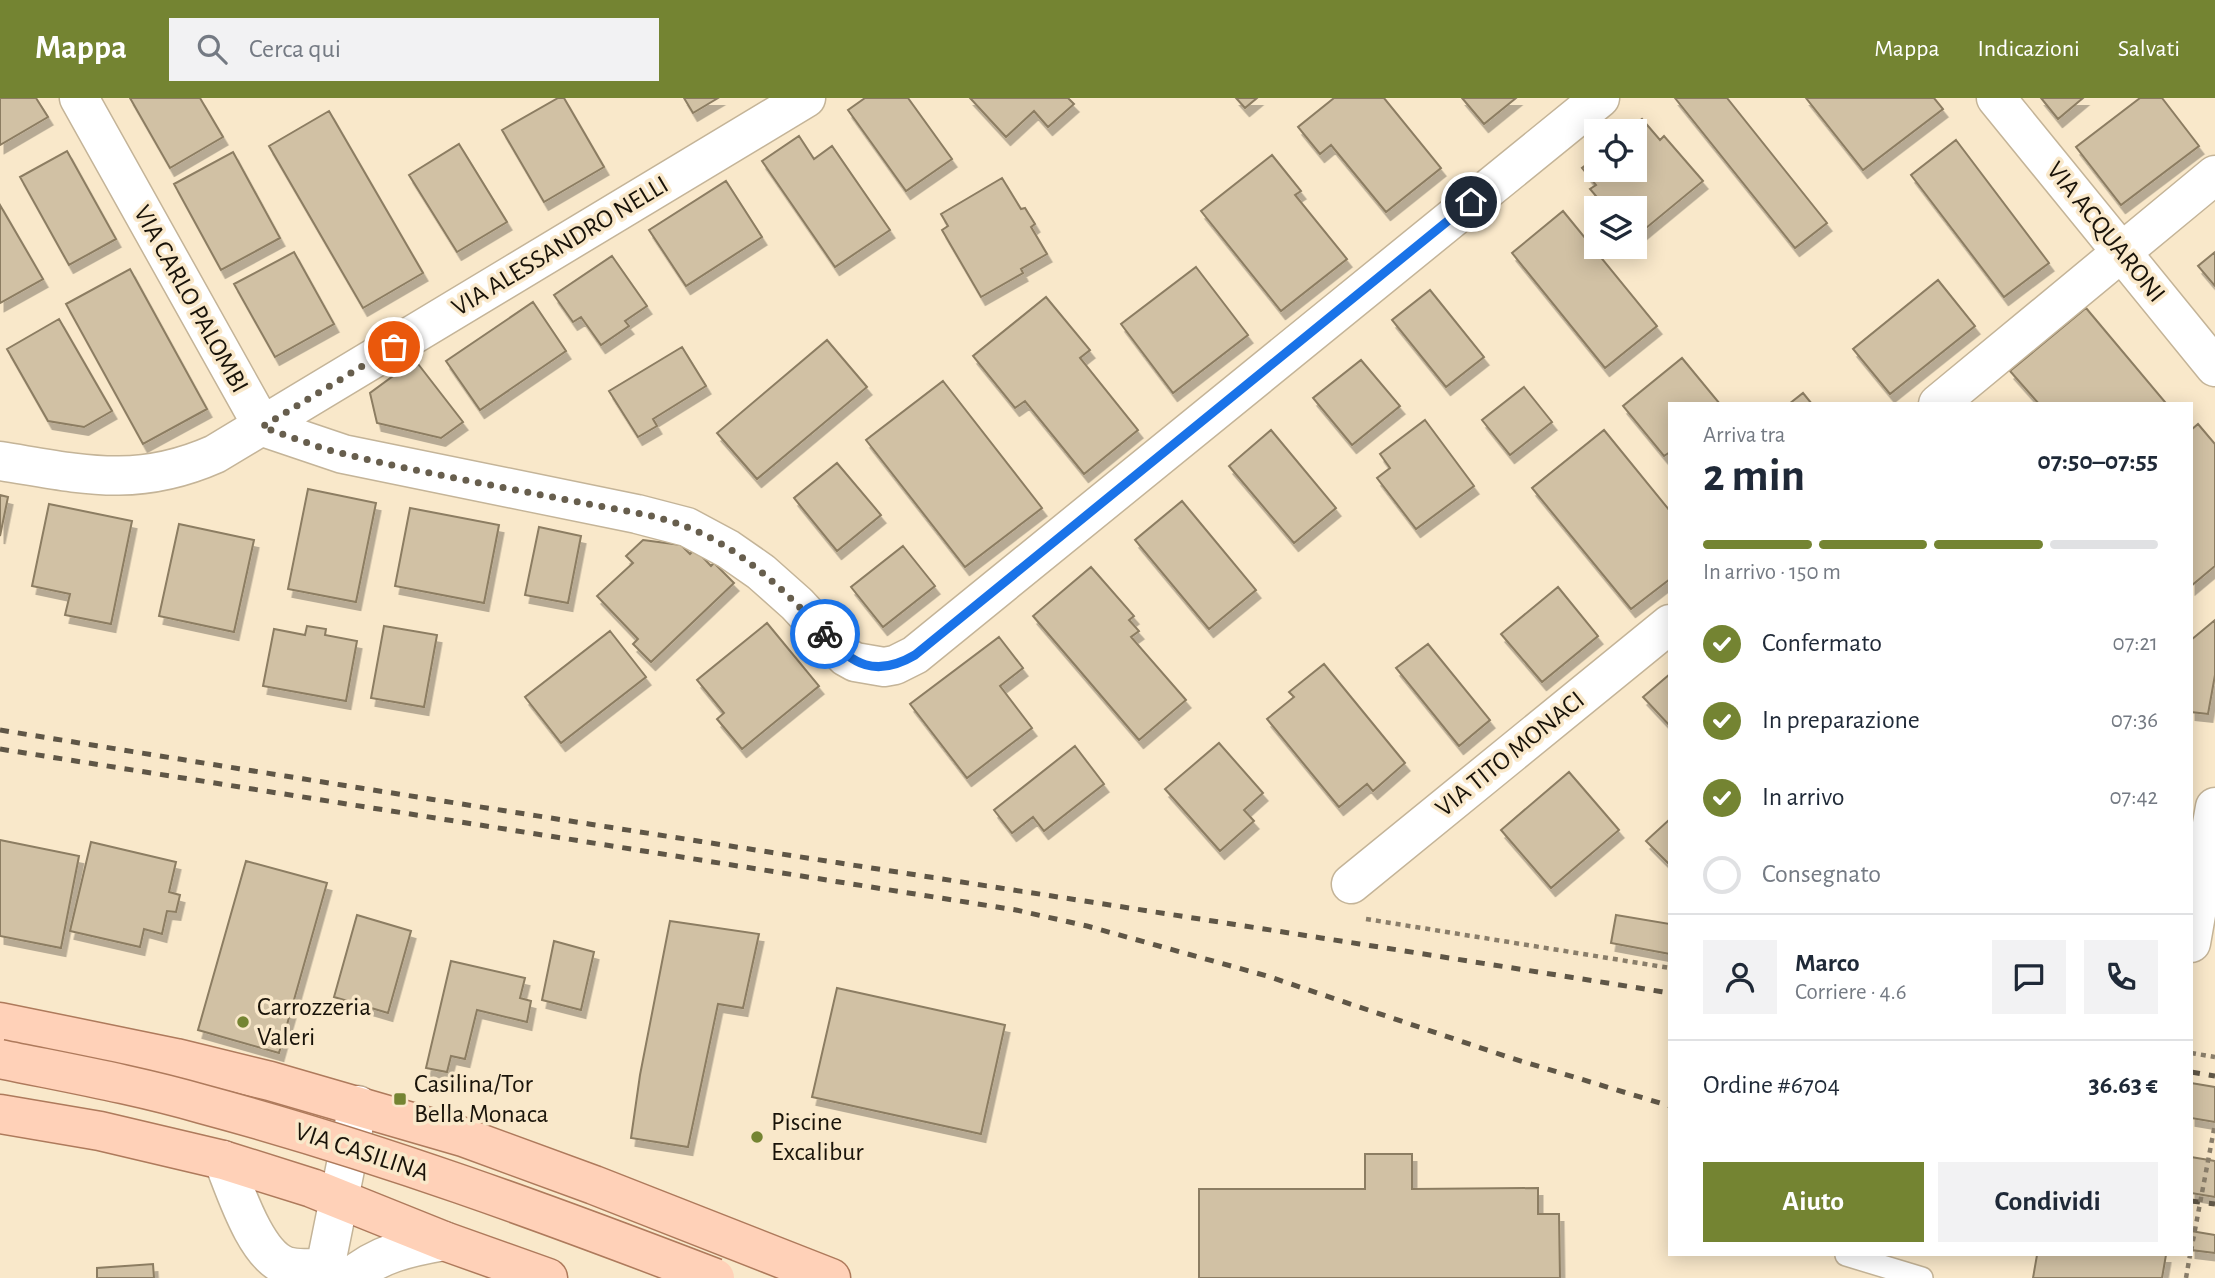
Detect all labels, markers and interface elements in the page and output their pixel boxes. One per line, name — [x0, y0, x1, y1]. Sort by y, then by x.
search box — [169, 18, 659, 81]
icon: search — [193, 30, 231, 68]
text: Mappa — [35, 32, 127, 65]
text: Cerca qui — [249, 36, 341, 62]
text: Mappa — [1874, 37, 1939, 61]
text: Indicazioni — [1977, 37, 2080, 61]
text: Salvati — [2118, 37, 2180, 61]
map controls — [1584, 119, 1647, 259]
button: locate — [1584, 119, 1647, 182]
street label: VIA ACQUARONI — [2042, 157, 2170, 307]
street label: VIA ALESSANDRO NELLI — [447, 171, 673, 321]
pin — [1441, 172, 1501, 232]
icon: home — [1452, 183, 1490, 221]
button: layers — [1584, 196, 1647, 259]
street label: VIA CARLO PALOMBI — [129, 201, 253, 397]
pin — [364, 317, 424, 377]
icon: bag — [375, 328, 413, 366]
text: Arriva tra — [1703, 424, 1785, 447]
text: 07:50–07:55 — [2037, 448, 2158, 474]
text: 2 min — [1703, 453, 1805, 499]
text: In arrivo · 150 m — [1703, 561, 1841, 584]
courier — [790, 599, 860, 669]
icon: bike — [806, 615, 844, 653]
icon: check — [1703, 625, 1741, 663]
text: Confermato — [1762, 630, 1882, 656]
text: 07:21 — [2113, 632, 2158, 655]
street label: VIA TITO MONACI — [1431, 686, 1589, 822]
icon: check — [1703, 702, 1741, 740]
text: In preparazione — [1762, 707, 1920, 733]
text: 07:36 — [2111, 709, 2158, 732]
icon: check — [1703, 779, 1741, 817]
text: In arrivo — [1762, 784, 1845, 810]
text: 07:42 — [2109, 786, 2158, 809]
text: Consegnato — [1762, 861, 1881, 887]
button: person — [1703, 940, 1777, 1014]
button: chat — [1992, 940, 2066, 1014]
button: phone — [2084, 940, 2158, 1014]
text: Marco — [1795, 950, 1860, 976]
text: Corriere · 4.6 — [1795, 981, 1907, 1004]
place label: Carrozzeria Valeri — [257, 994, 371, 1050]
marker: Carrozzeria Valeri — [235, 1014, 251, 1030]
place label: Casilina/Tor Bella Monaca — [414, 1071, 549, 1127]
text: Ordine #6704 — [1703, 1072, 1840, 1098]
text: 36.63 € — [2088, 1072, 2158, 1098]
marker: Casilina/Tor Bella Monaca — [392, 1091, 408, 1107]
place label: Piscine Excalibur — [771, 1109, 864, 1165]
street label: VIA CASILINA — [292, 1118, 432, 1186]
marker: Piscine Excalibur — [749, 1129, 765, 1145]
button: Aiuto — [1703, 1162, 1924, 1242]
button: Condividi — [1938, 1162, 2158, 1242]

